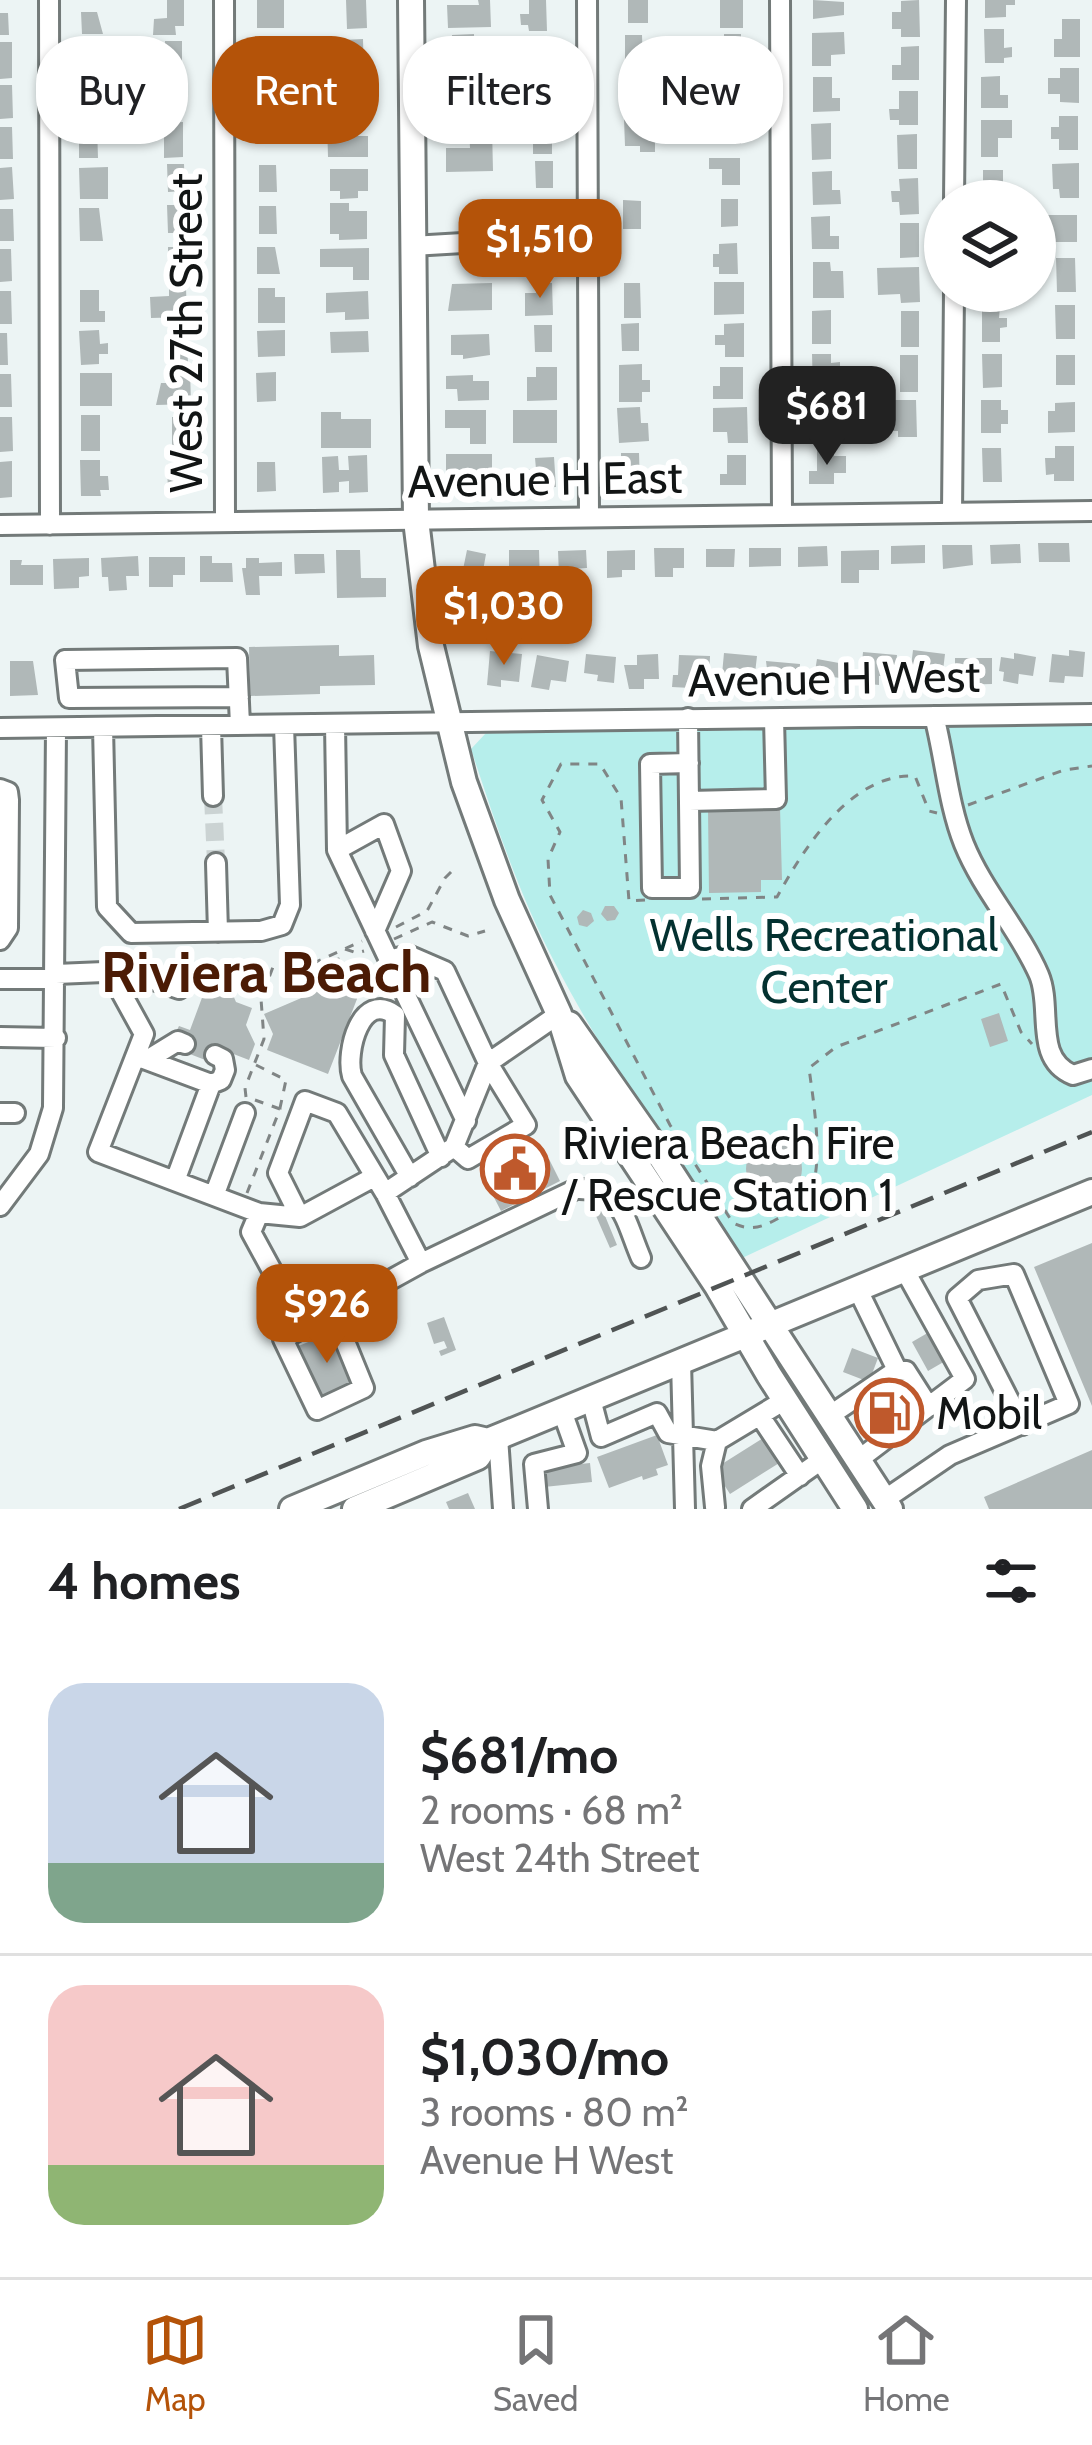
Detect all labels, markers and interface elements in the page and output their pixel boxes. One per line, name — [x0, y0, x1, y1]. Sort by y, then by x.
chip: Buy — [36, 36, 188, 144]
chip: Rent — [212, 36, 379, 144]
chip: Filters — [403, 36, 594, 144]
chip: New — [618, 36, 783, 144]
street label: West 27th Street — [159, 173, 213, 493]
map controls — [924, 180, 1056, 312]
button: layers — [924, 180, 1056, 312]
pin: $1,510 — [442, 199, 638, 301]
text: $1,510 — [486, 214, 594, 262]
pin: $681 — [756, 366, 898, 468]
text: $681 — [786, 381, 868, 429]
street label: Avenue H East — [407, 450, 683, 508]
pin: $1,030 — [406, 566, 602, 668]
text: $1,030 — [443, 581, 565, 629]
street label: Avenue H West — [687, 648, 981, 708]
park label: Wells Recreational Center — [650, 908, 999, 1014]
district label: Riviera Beach — [101, 937, 431, 1006]
place label: Riviera Beach Fire / Rescue Station 1 — [561, 1116, 895, 1222]
public building icon: Riviera Beach Fire / Rescue Station 1 — [480, 1134, 550, 1204]
pin: $926 — [256, 1264, 398, 1366]
text: $926 — [283, 1279, 371, 1327]
fuel station icon: Mobil — [854, 1378, 924, 1448]
place label: Mobil — [936, 1386, 1042, 1440]
icon: filters — [978, 1548, 1044, 1614]
text: 4 homes — [48, 1550, 240, 1612]
text: $681/mo — [420, 1724, 618, 1786]
icon: home — [144, 1731, 288, 1875]
text: 2 rooms · 68 m² — [420, 1786, 683, 1834]
text: West 24th Street — [420, 1834, 700, 1882]
text: $1,030/mo — [420, 2026, 669, 2088]
icon: home — [144, 2033, 288, 2177]
text: 3 rooms · 80 m² — [420, 2088, 689, 2136]
text: Avenue H West — [420, 2136, 673, 2184]
tab: Map — [142, 2307, 208, 2419]
tab: Saved — [493, 2307, 578, 2419]
tab: Home — [863, 2307, 950, 2419]

